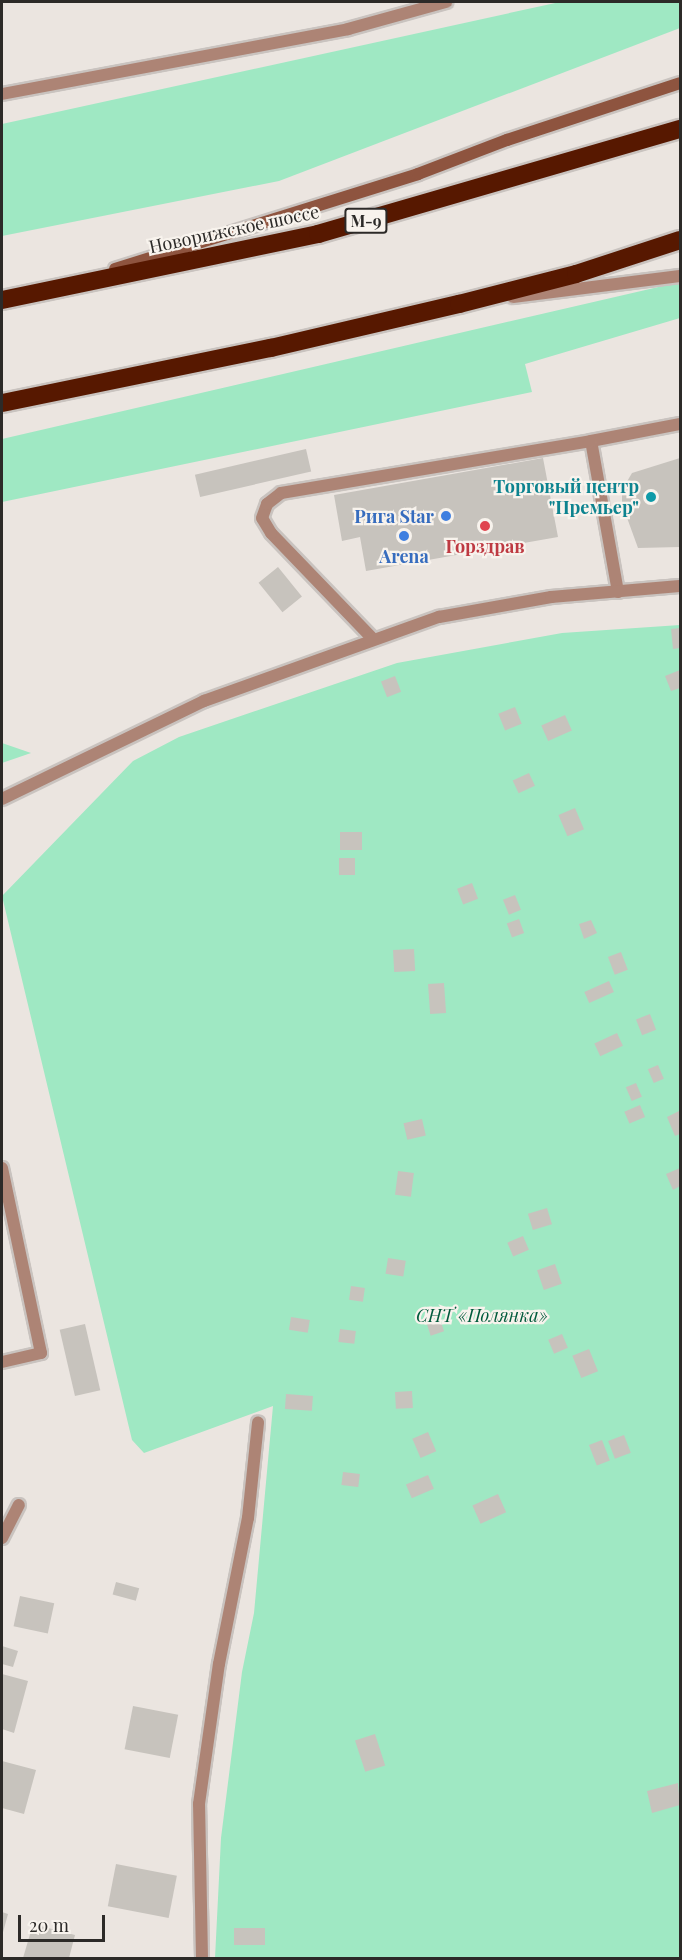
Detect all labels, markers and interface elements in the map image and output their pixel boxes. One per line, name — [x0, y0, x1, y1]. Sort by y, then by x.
street label: Новорижское шоссе — [147, 200, 321, 258]
road number: М-9 — [344, 208, 388, 234]
place label: Торговый центр "Премьер" — [493, 476, 639, 518]
marker: Торговый центр "Премьер" — [644, 490, 658, 504]
place label: Рига Star — [354, 505, 434, 527]
marker: Рига Star — [439, 509, 453, 523]
marker: Горздрав — [478, 519, 492, 533]
marker: Arena — [397, 529, 411, 543]
place label: Горздрав — [445, 535, 525, 557]
place label: Arena — [379, 545, 429, 567]
park label: СНТ «Полянка» — [416, 1304, 548, 1326]
scale bar — [21, 1903, 108, 1941]
text: 20 m — [29, 1913, 69, 1937]

